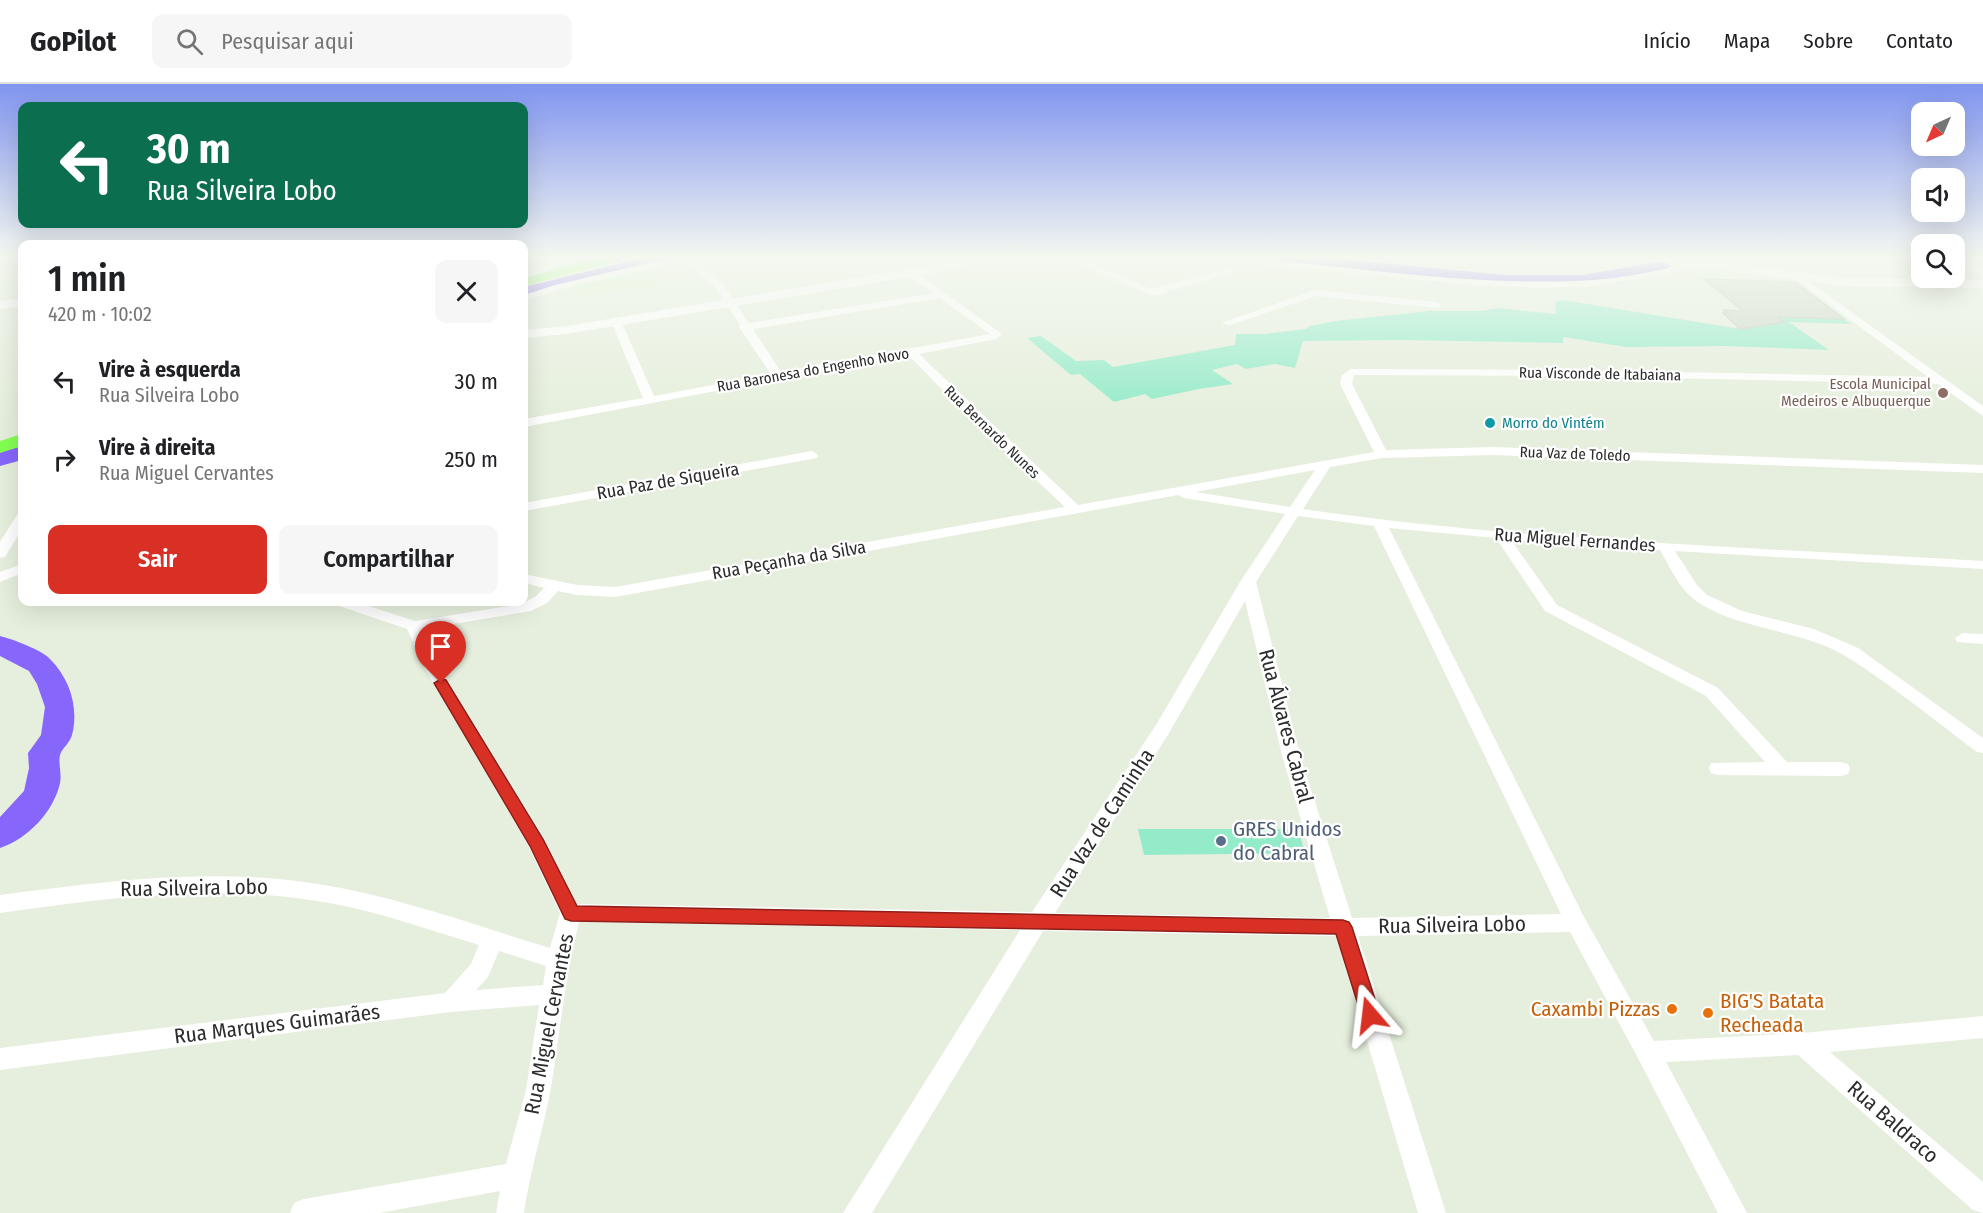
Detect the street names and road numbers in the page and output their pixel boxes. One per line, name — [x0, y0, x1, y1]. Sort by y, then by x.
street label: Rua Baronesa do Engenho Novo — [716, 344, 911, 396]
street label: Rua Visconde de Itabaiana — [1519, 364, 1681, 384]
street label: Rua Bernardo Nunes — [940, 382, 1044, 482]
street label: Rua Vaz de Toledo — [1519, 443, 1631, 465]
street label: Rua Paz de Siqueira — [595, 458, 741, 504]
street label: Rua Miguel Fernandes — [1494, 523, 1657, 557]
street label: Rua Peçanha da Silva — [710, 536, 868, 584]
street label: Rua Álvares Cabral — [1253, 646, 1319, 806]
street label: Rua Vaz de Caminha — [1044, 744, 1160, 902]
street label: Rua Silveira Lobo — [120, 874, 268, 902]
street label: Rua Silveira Lobo — [1378, 911, 1526, 939]
street label: Rua Miguel Cervantes — [519, 931, 579, 1117]
street label: Rua Marques Guimarães — [173, 998, 381, 1050]
street label: Rua Baldraco — [1842, 1075, 1944, 1169]

